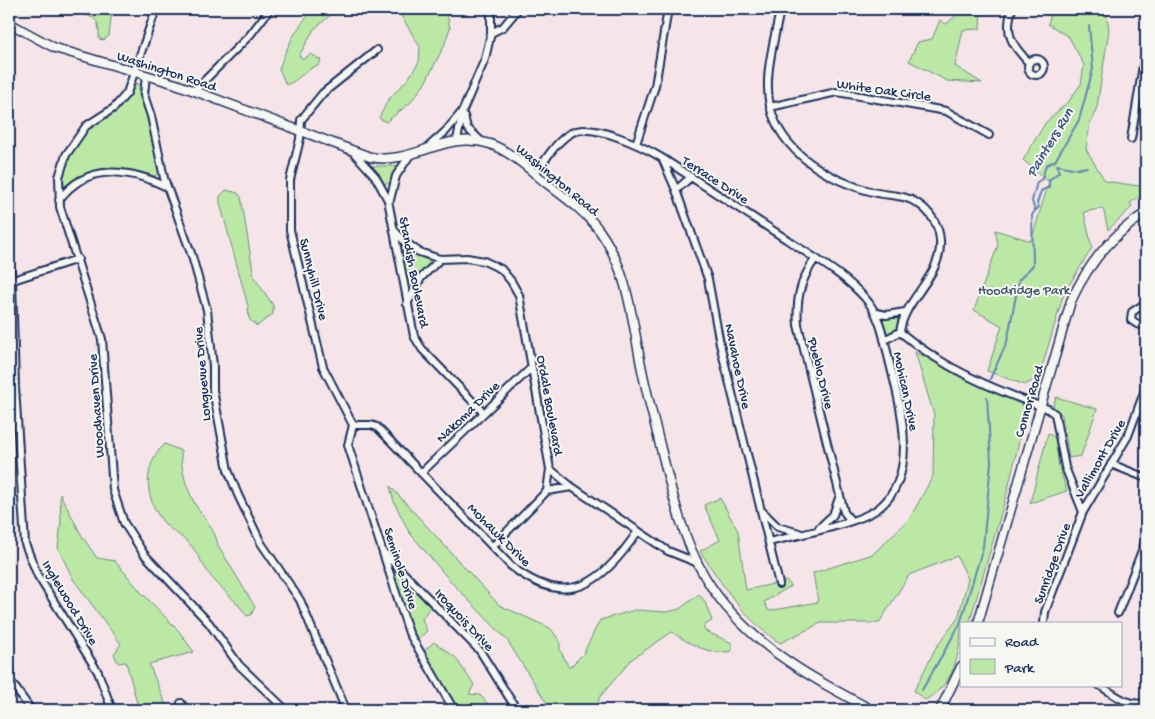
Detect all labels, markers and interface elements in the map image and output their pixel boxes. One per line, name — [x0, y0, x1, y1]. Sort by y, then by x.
street label: Washington Road — [114, 48, 220, 97]
street label: White Oak Circle — [835, 76, 933, 107]
water label: Painters Run — [1023, 105, 1079, 181]
street label: Washington Road — [511, 141, 603, 222]
street label: Terrace Drive — [677, 153, 752, 209]
street label: Standish Boulevard — [393, 216, 432, 331]
street label: Sunnyhill Drive — [294, 237, 331, 323]
park label: Hoodridge Park — [978, 283, 1072, 300]
street label: Navahoe Drive — [719, 322, 754, 411]
street label: Longuevue Drive — [191, 325, 216, 422]
street label: Pueblo Drive — [802, 335, 837, 412]
street label: Mohican Drive — [888, 350, 921, 433]
street label: Woodhaven Drive — [85, 353, 110, 458]
street label: Ordale Boulevard — [531, 354, 566, 459]
street label: Connor Road — [1012, 362, 1049, 440]
street label: Nakoma Drive — [433, 378, 505, 447]
street label: Vallimont Drive — [1071, 416, 1131, 503]
street label: Mohawk Drive — [463, 500, 534, 572]
street label: Sunridge Drive — [1031, 520, 1076, 607]
street label: Seminole Drive — [378, 526, 421, 612]
street label: Inglewood Drive — [37, 558, 101, 649]
street label: Iroquois Drive — [430, 586, 497, 656]
legend — [960, 622, 1122, 686]
text: Road — [1005, 634, 1039, 652]
text: Park — [1004, 660, 1035, 678]

